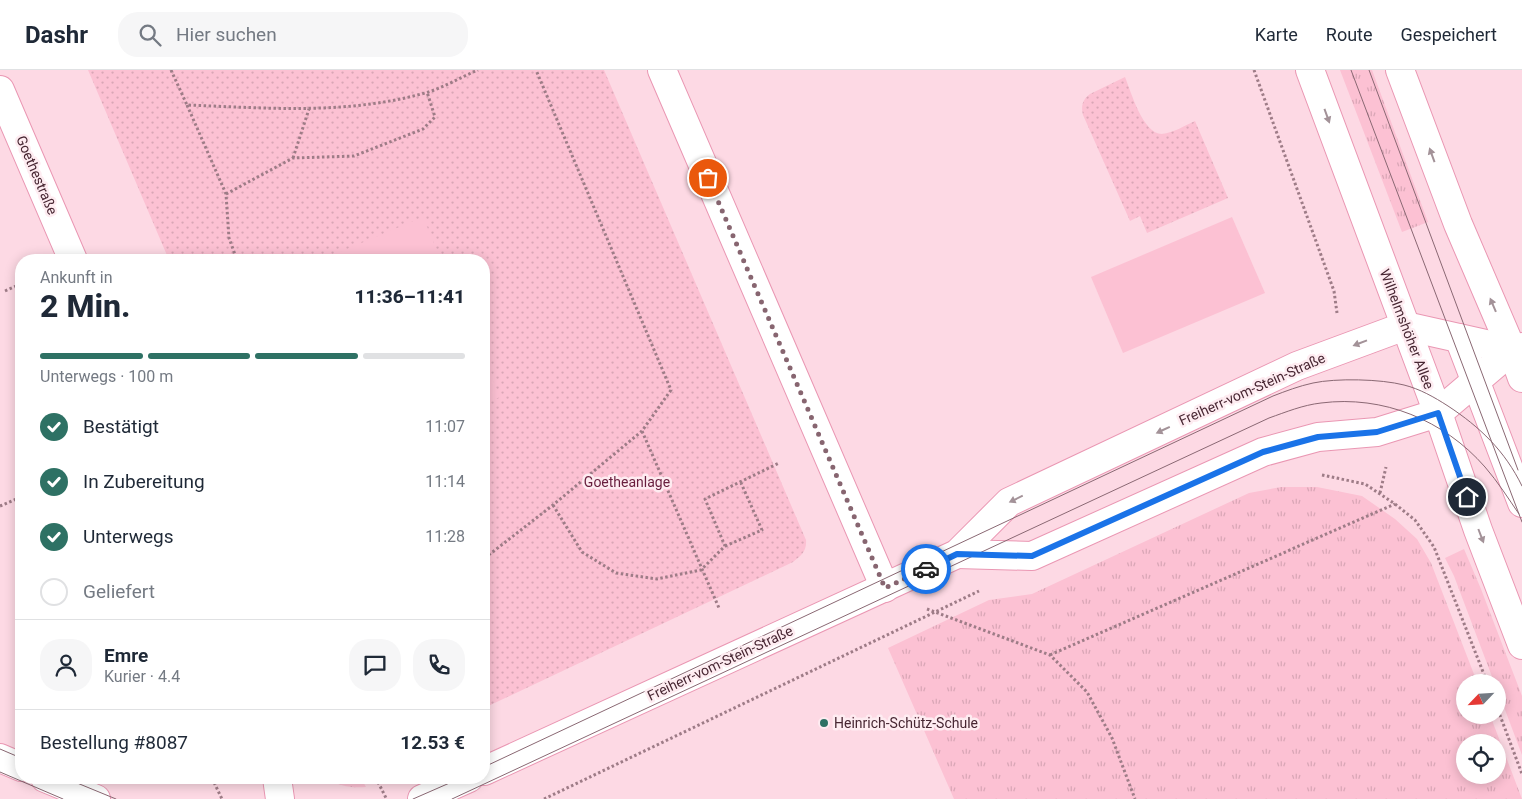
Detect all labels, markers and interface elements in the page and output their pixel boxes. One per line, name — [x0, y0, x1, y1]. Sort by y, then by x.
search box — [118, 12, 468, 57]
text: Dashr — [25, 21, 88, 49]
icon: search — [136, 21, 164, 49]
text: Hier suchen — [176, 23, 277, 46]
text: Karte — [1255, 24, 1298, 45]
text: Route — [1326, 24, 1373, 45]
text: Gespeichert — [1401, 24, 1497, 45]
one-way arrow — [1324, 108, 1331, 123]
street label: Goethestraße — [13, 133, 61, 217]
one-way arrow — [1428, 147, 1435, 162]
pin — [687, 157, 729, 199]
icon: bag — [694, 164, 722, 192]
street label: Wilhelmshöher Allee — [1377, 267, 1437, 391]
text: Ankunft in — [40, 268, 113, 287]
text: 11:36–11:41 — [354, 285, 465, 308]
text: 2 Min. — [40, 287, 131, 325]
one-way arrow — [1488, 298, 1496, 312]
one-way arrow — [1352, 340, 1367, 347]
street label: Freiherr-vom-Stein-Straße — [1176, 349, 1328, 429]
text: Unterwegs · 100 m — [40, 367, 173, 386]
icon: check — [40, 413, 68, 441]
text: Bestätigt — [83, 415, 159, 438]
text: 11:07 — [425, 417, 465, 436]
one-way arrow — [1156, 426, 1170, 434]
icon: check — [40, 468, 68, 496]
text: In Zubereitung — [83, 470, 205, 493]
text: 11:14 — [425, 472, 465, 491]
park label: Goetheanlage — [584, 474, 670, 490]
pin — [1446, 476, 1488, 518]
icon: home — [1453, 483, 1481, 511]
one-way arrow — [1009, 495, 1023, 503]
icon: check — [40, 523, 68, 551]
text: Unterwegs — [83, 525, 174, 548]
text: 11:28 — [425, 527, 465, 546]
one-way arrow — [1478, 529, 1485, 544]
courier — [901, 544, 951, 594]
icon: car — [912, 555, 940, 583]
text: Geliefert — [83, 580, 155, 603]
street label: Freiherr-vom-Stein-Straße — [645, 622, 795, 704]
button: person — [40, 639, 92, 691]
button: chat — [349, 639, 401, 691]
button: phone — [413, 639, 465, 691]
text: Emre — [104, 644, 148, 667]
text: Kurier · 4.4 — [104, 667, 180, 686]
north arrow — [1456, 674, 1506, 724]
map controls — [1456, 674, 1506, 784]
place label: Heinrich-Schütz-Schule — [834, 715, 978, 731]
marker: Heinrich-Schütz-Schule — [818, 717, 830, 729]
text: Bestellung #8087 — [40, 731, 188, 754]
text: 12.53 € — [400, 731, 465, 754]
button: locate — [1456, 734, 1506, 784]

